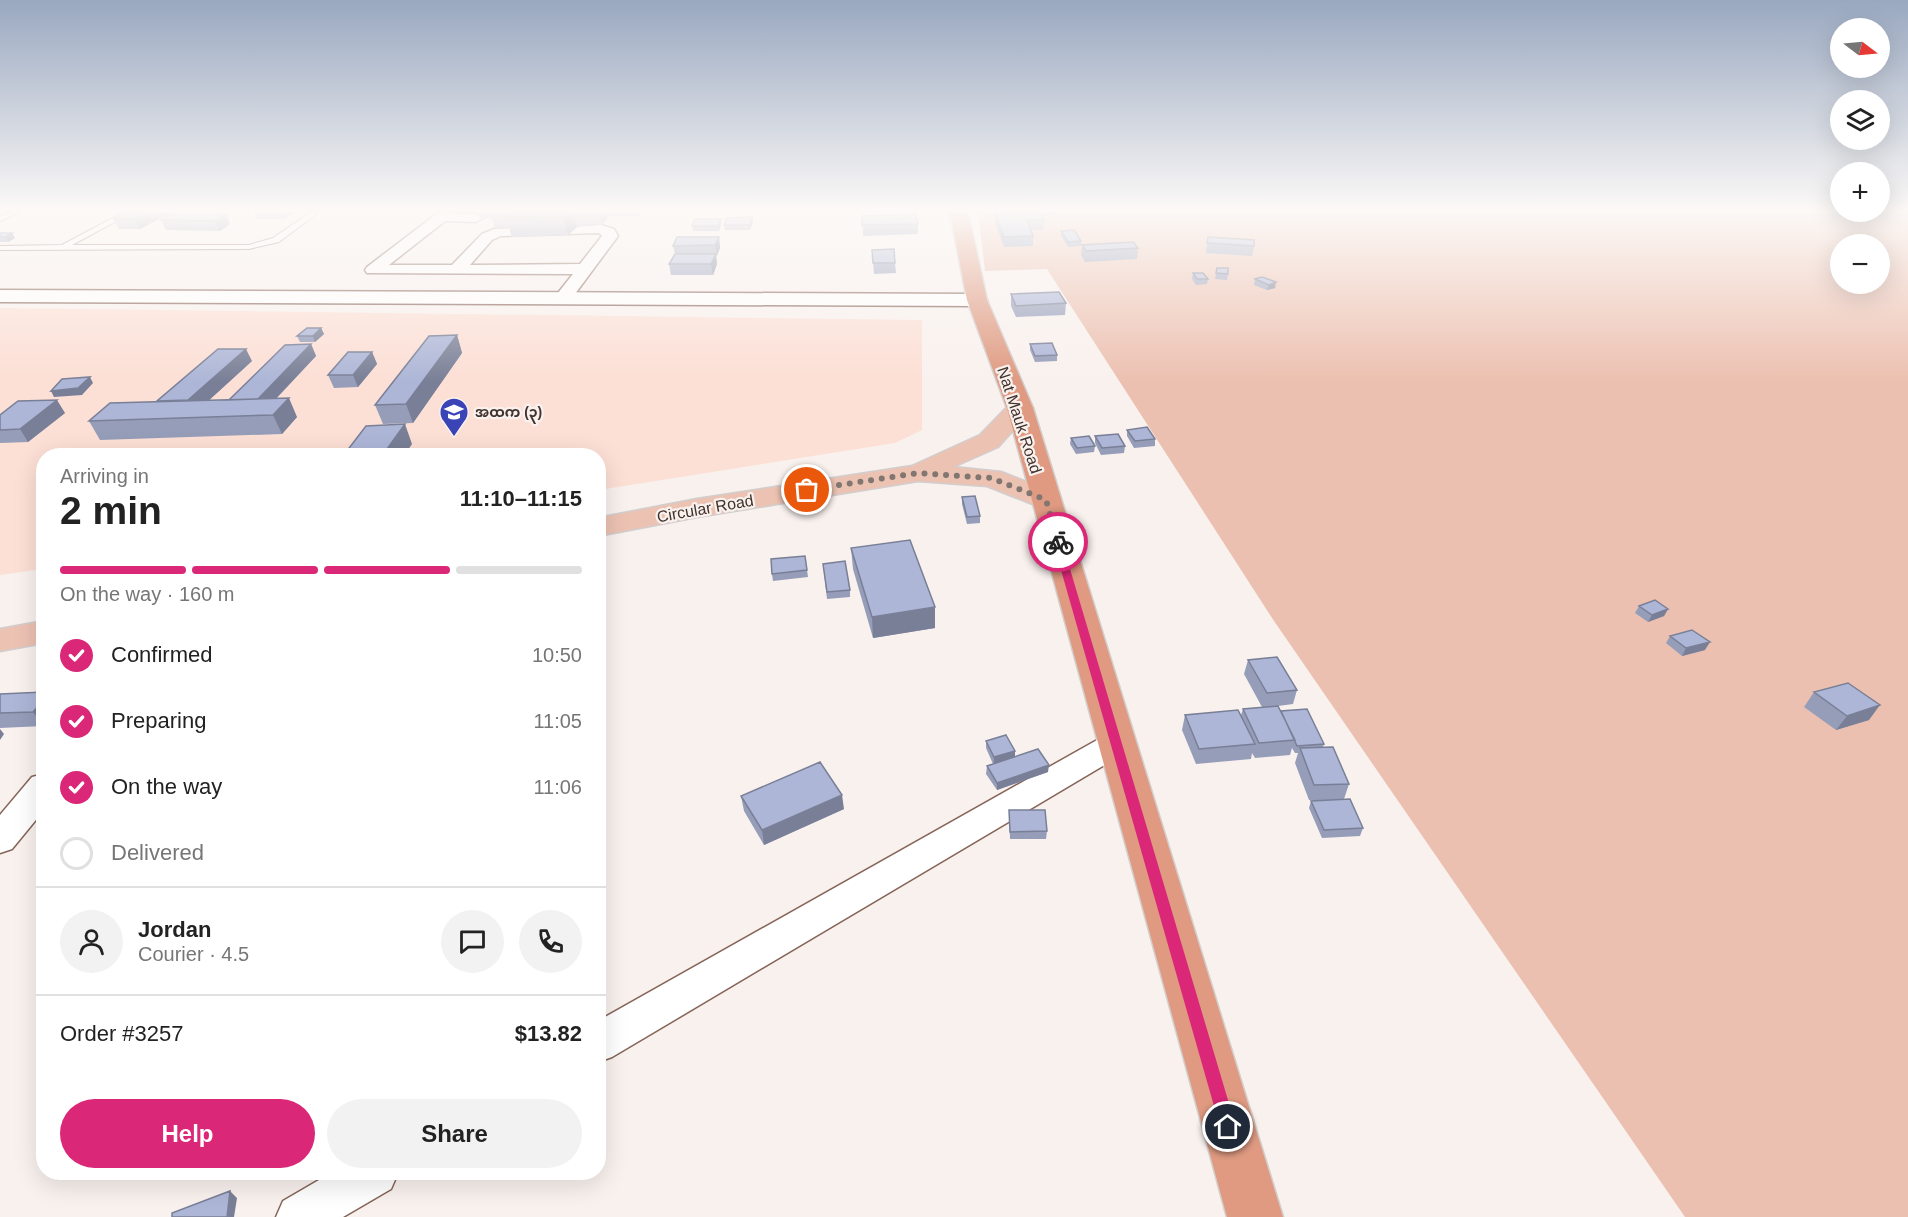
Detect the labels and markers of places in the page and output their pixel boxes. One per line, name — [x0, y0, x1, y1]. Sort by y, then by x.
school or university icon: အထက (၃) — [438, 396, 470, 438]
place label: အထက (၃) — [475, 404, 542, 424]
pin — [781, 464, 832, 515]
pin — [1202, 1101, 1253, 1152]

